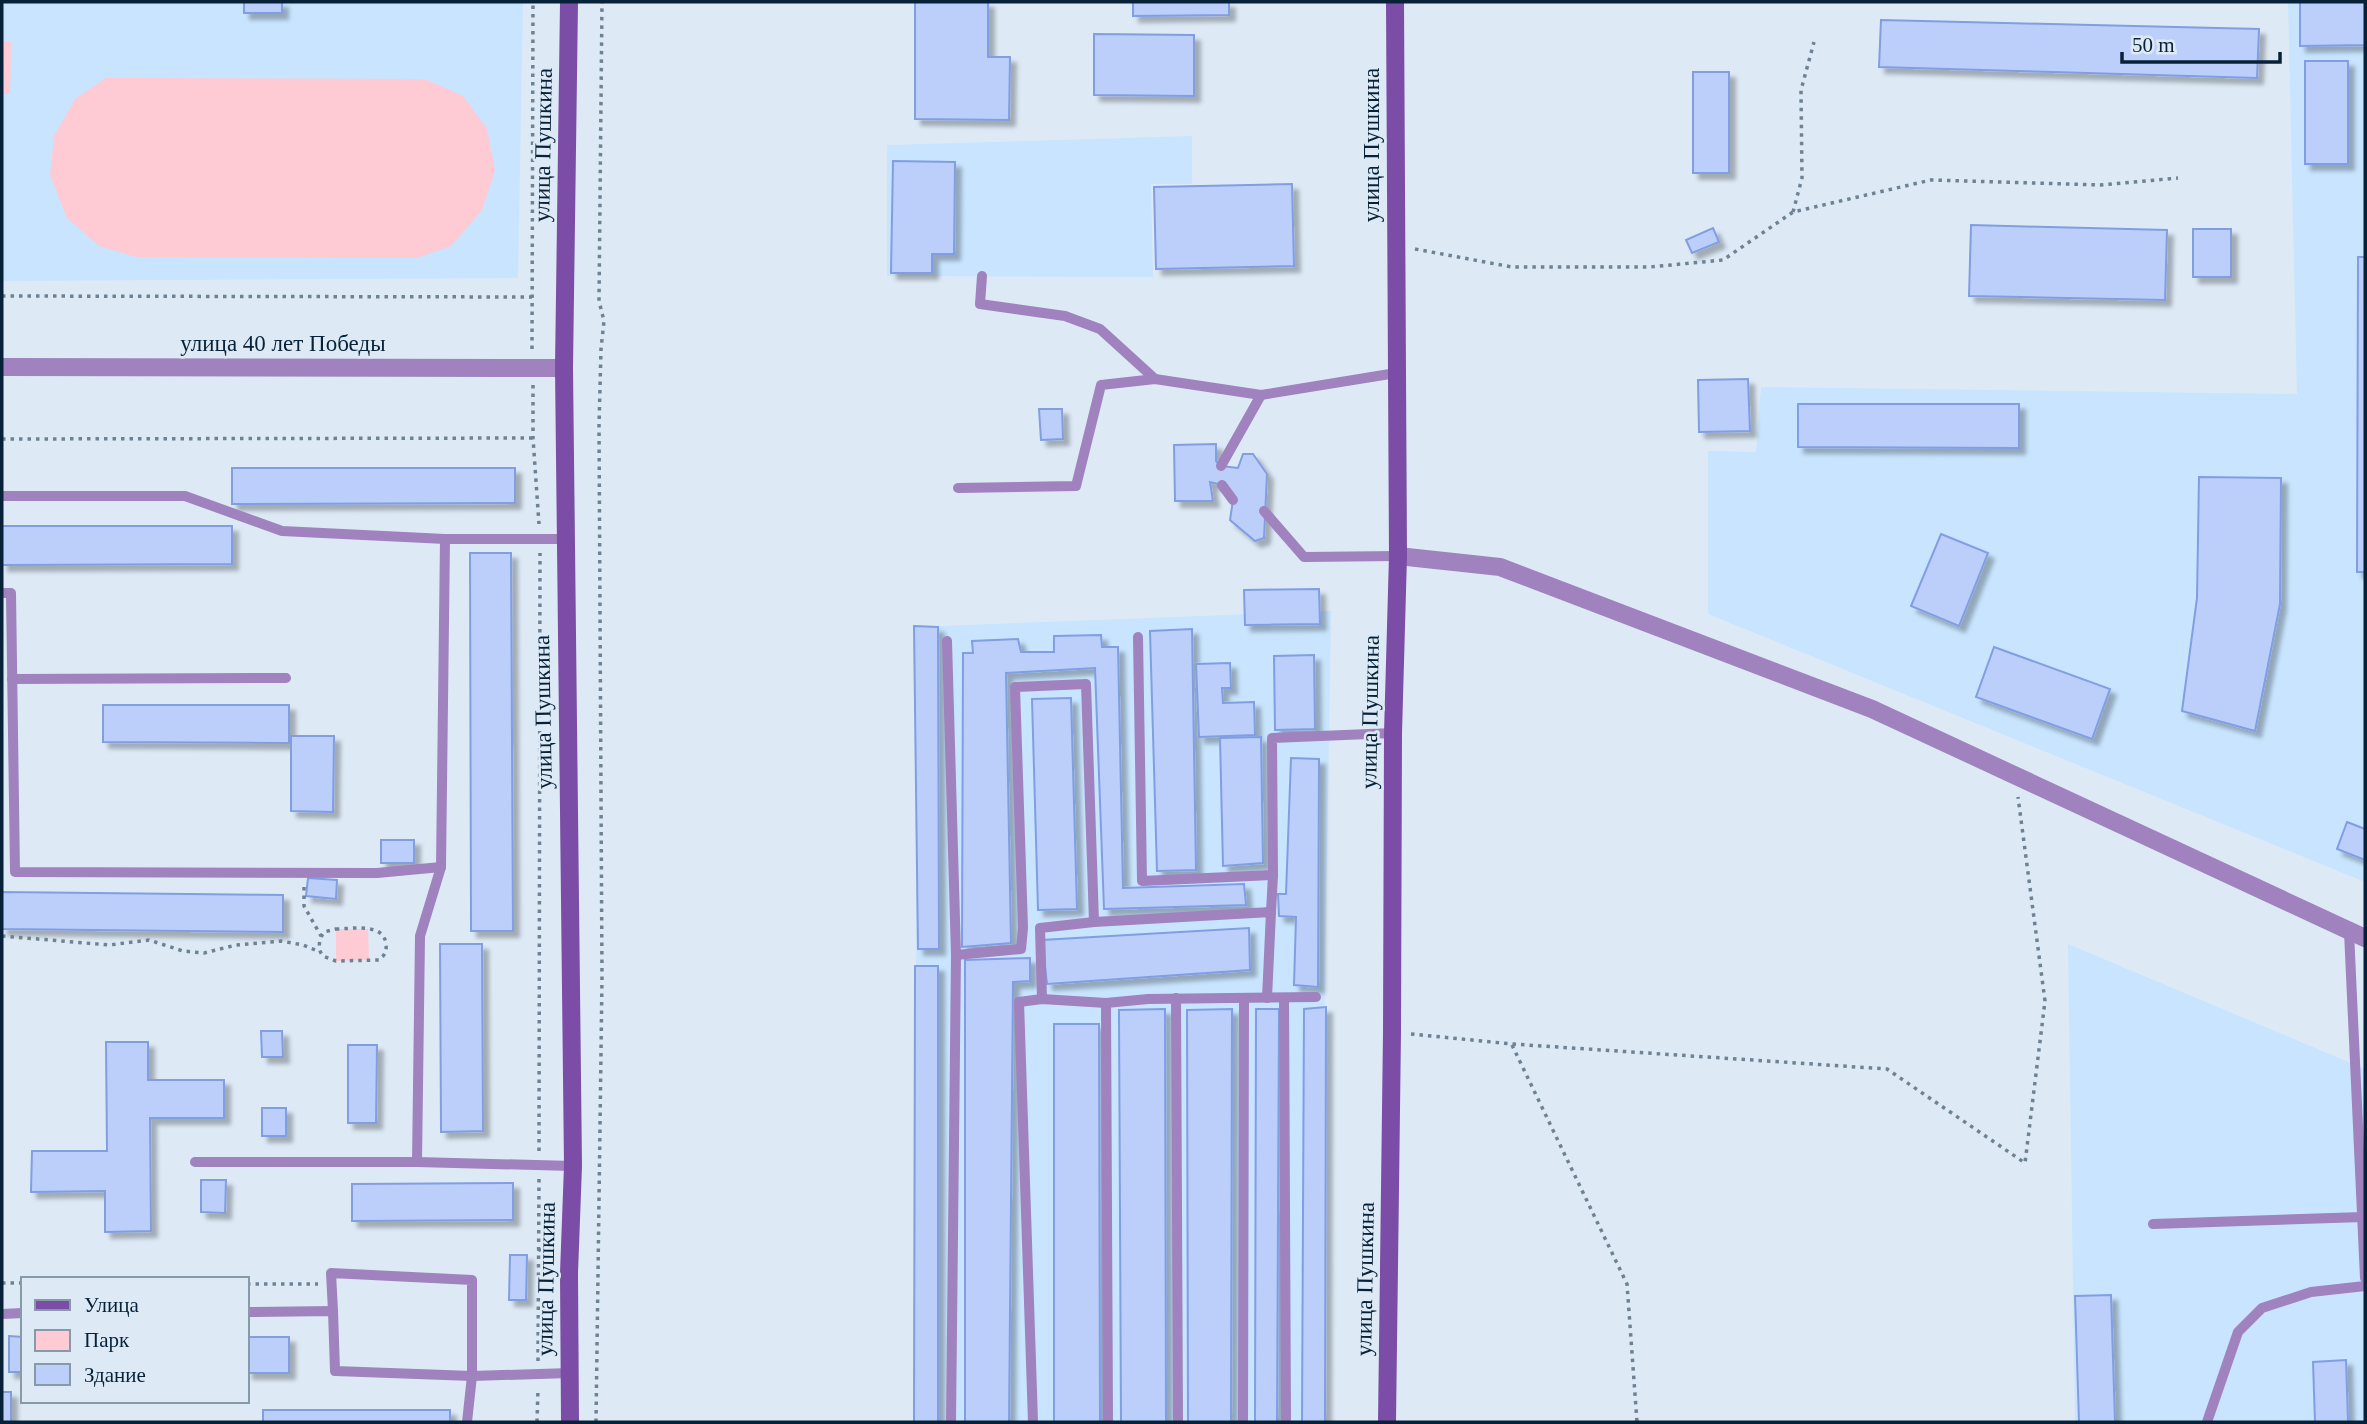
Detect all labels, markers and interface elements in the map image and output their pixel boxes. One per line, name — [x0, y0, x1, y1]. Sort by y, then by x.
scale bar — [2122, 21, 2280, 65]
text: 50 m — [2132, 33, 2175, 57]
street label: улица Пушкина — [529, 68, 557, 222]
street label: улица Пушкина — [1359, 68, 1384, 222]
street label: улица 40 лет Победы — [180, 331, 386, 356]
street label: улица Пушкина — [529, 635, 557, 789]
street label: улица Пушкина — [1356, 635, 1384, 789]
street label: улица Пушкина — [532, 1202, 560, 1356]
street label: улица Пушкина — [1351, 1202, 1379, 1356]
legend — [21, 1277, 248, 1403]
text: Улица — [84, 1293, 139, 1317]
text: Парк — [84, 1328, 130, 1352]
text: Здание — [84, 1363, 146, 1387]

